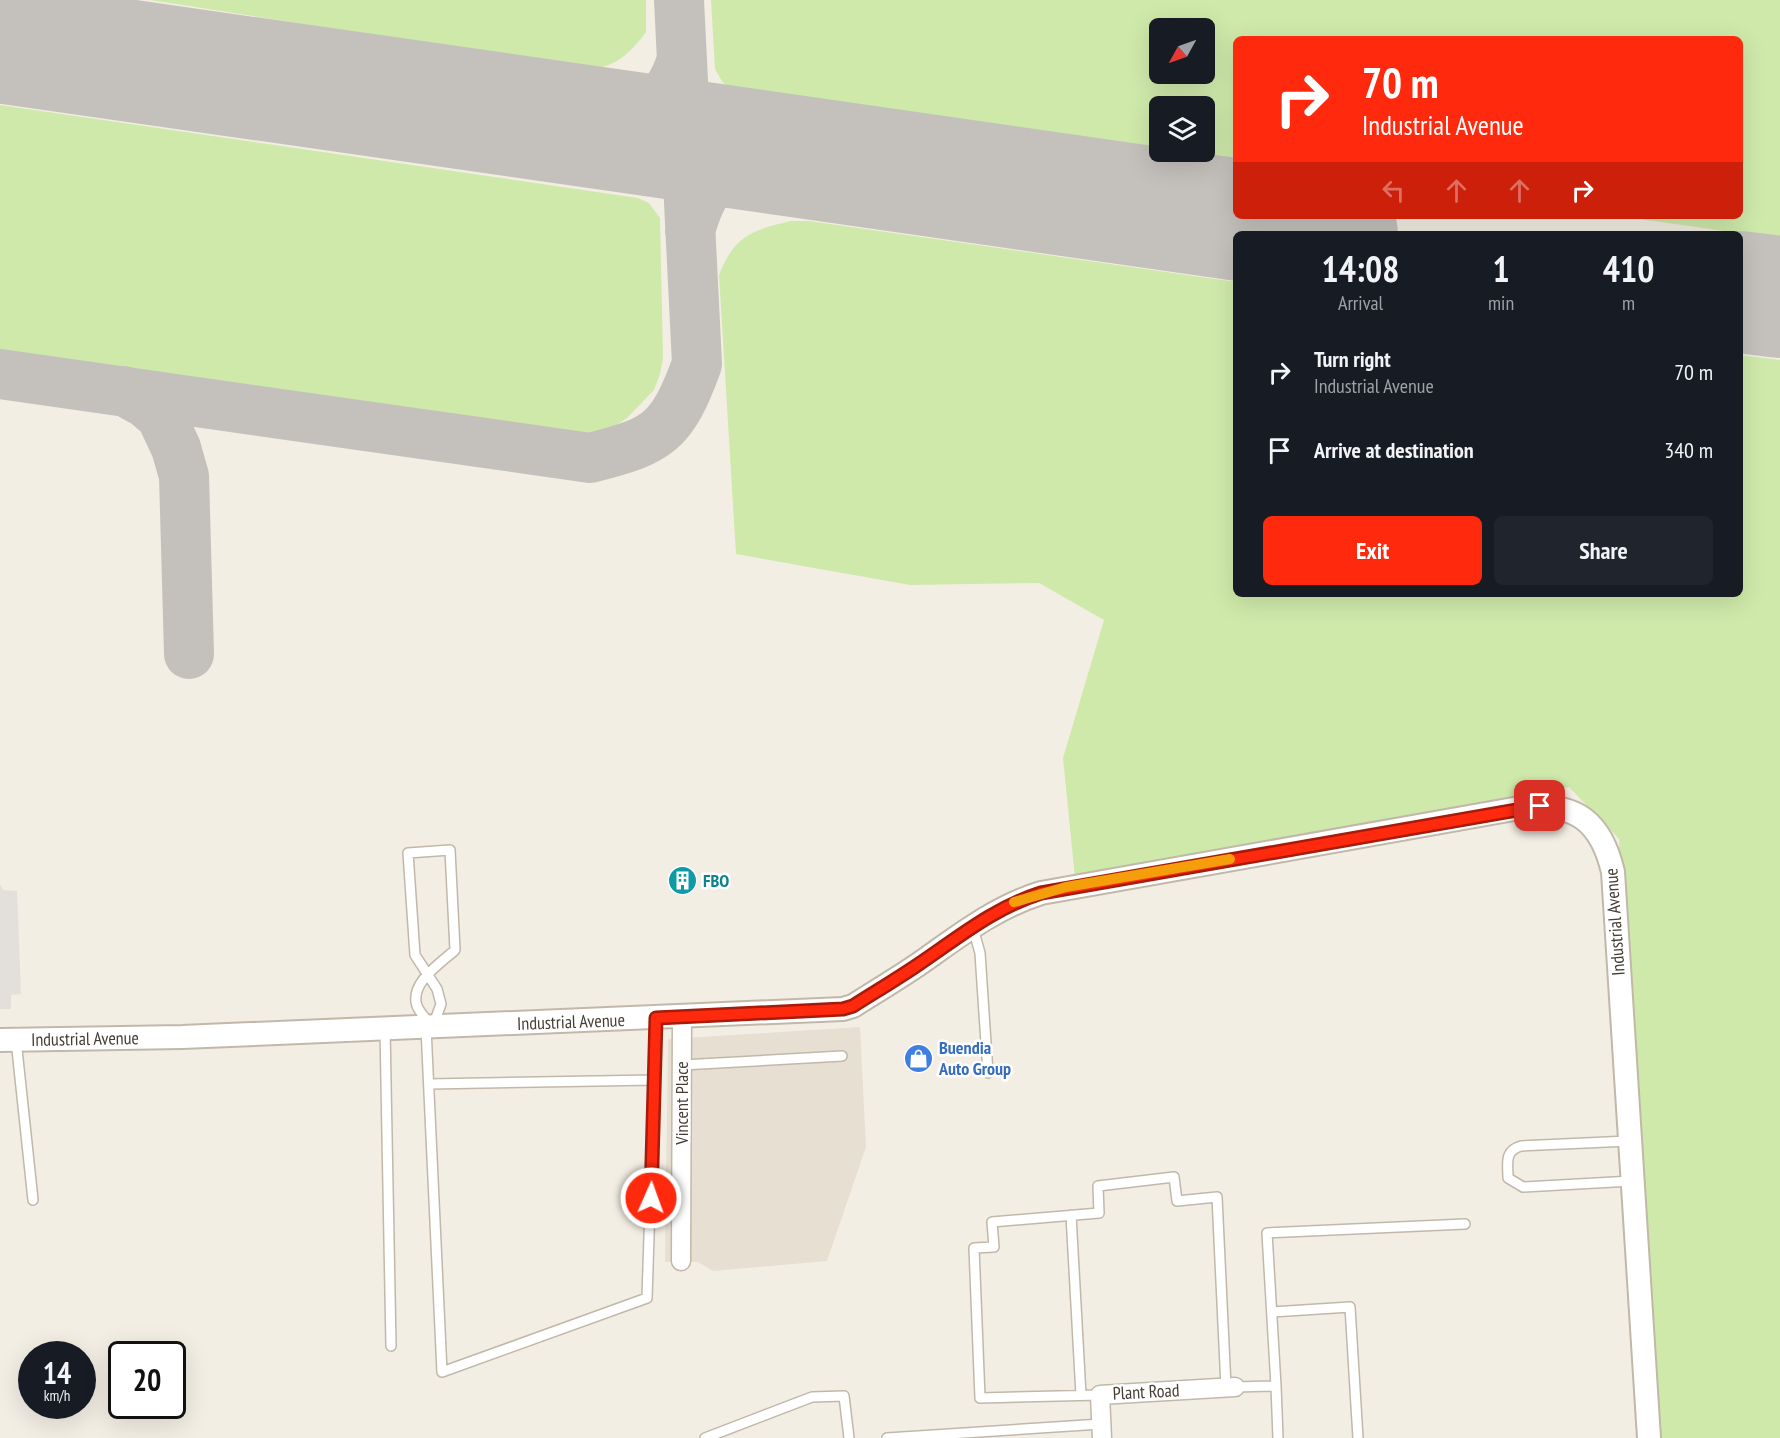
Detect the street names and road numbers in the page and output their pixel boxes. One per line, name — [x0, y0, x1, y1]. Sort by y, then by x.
street label: Industrial Avenue — [1599, 867, 1630, 977]
street label: Industrial Avenue — [517, 1008, 625, 1035]
street label: Industrial Avenue — [31, 1026, 139, 1051]
street label: Vincent Place — [670, 1061, 693, 1146]
street label: Plant Road — [1112, 1378, 1180, 1405]

